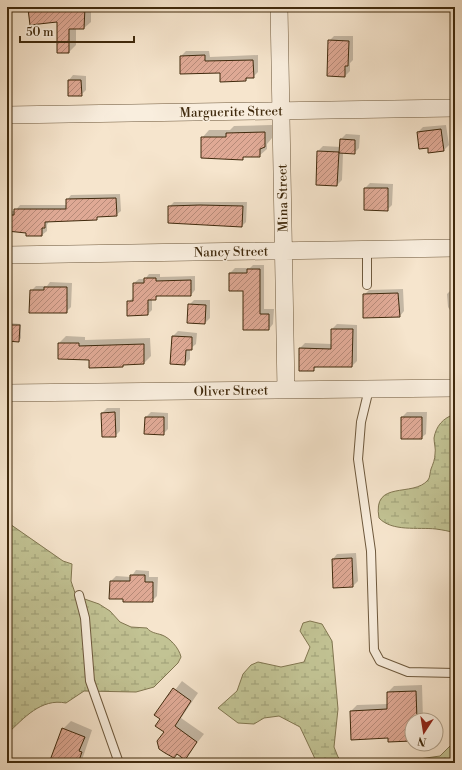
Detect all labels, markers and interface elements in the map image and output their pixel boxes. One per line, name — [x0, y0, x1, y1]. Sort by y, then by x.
scale bar — [20, 18, 134, 44]
text: 50 m — [26, 25, 54, 40]
street label: Marguerite Street — [179, 103, 283, 121]
street label: Mina Street — [274, 163, 292, 232]
street label: Nancy Street — [194, 243, 269, 261]
street label: Oliver Street — [193, 382, 269, 400]
north arrow — [404, 712, 444, 752]
text: N — [416, 733, 428, 749]

